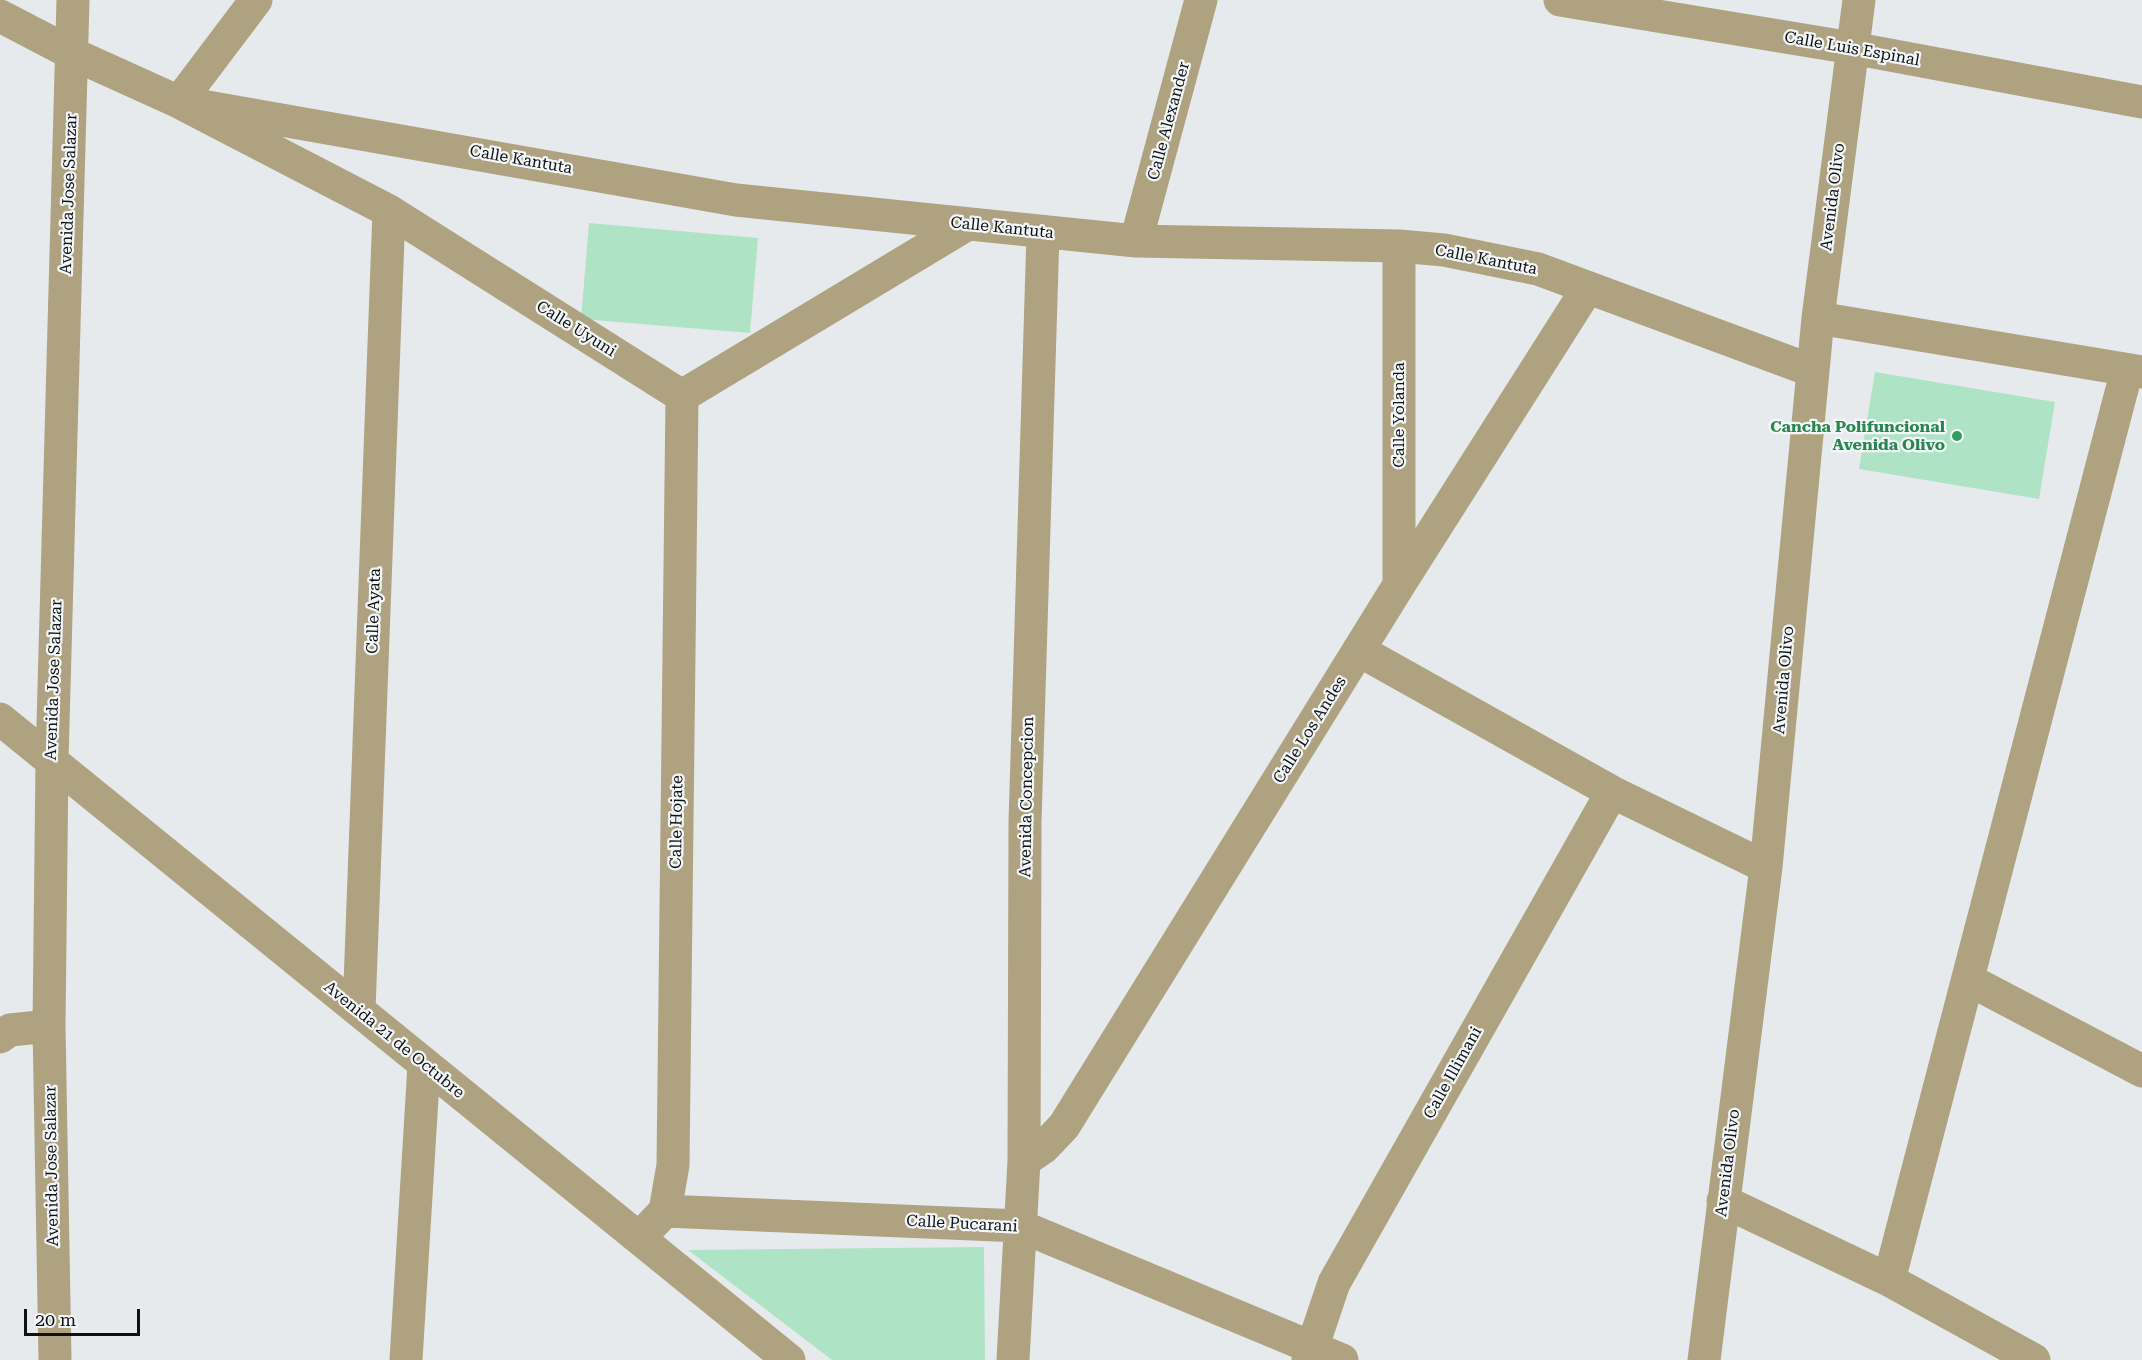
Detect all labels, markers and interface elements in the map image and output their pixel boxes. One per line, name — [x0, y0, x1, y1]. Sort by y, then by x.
street label: Calle Luis Espinal — [1783, 28, 1921, 70]
street label: Calle Alexander — [1144, 60, 1194, 182]
street label: Avenida Jose Salazar — [57, 113, 81, 275]
street label: Calle Kantuta — [468, 142, 574, 178]
street label: Avenida Olivo — [1817, 142, 1849, 252]
street label: Calle Kantuta — [949, 213, 1055, 243]
street label: Calle Kantuta — [1433, 241, 1539, 279]
street label: Calle Uyuni — [533, 297, 619, 361]
street label: Calle Yolanda — [1389, 362, 1409, 468]
place label: Cancha Polifuncional Avenida Olivo — [1770, 417, 1945, 455]
marker: Cancha Polifuncional Avenida Olivo — [1950, 429, 1964, 443]
street label: Calle Ayata — [363, 568, 385, 654]
street label: Avenida Jose Salazar — [42, 599, 66, 761]
street label: Avenida Olivo — [1770, 625, 1798, 735]
street label: Calle Los Andes — [1269, 673, 1351, 787]
street label: Avenida Concepcion — [1016, 716, 1038, 878]
street label: Calle Hojate — [667, 775, 687, 869]
street label: Avenida 21 de Octubre — [320, 977, 468, 1103]
street label: Calle Illimani — [1420, 1024, 1486, 1122]
street label: Avenida Jose Salazar — [41, 1085, 63, 1247]
street label: Avenida Olivo — [1712, 1108, 1744, 1218]
street label: Calle Pucarani — [906, 1211, 1018, 1237]
scale bar — [27, 1297, 142, 1335]
text: 20 m — [35, 1309, 76, 1330]

